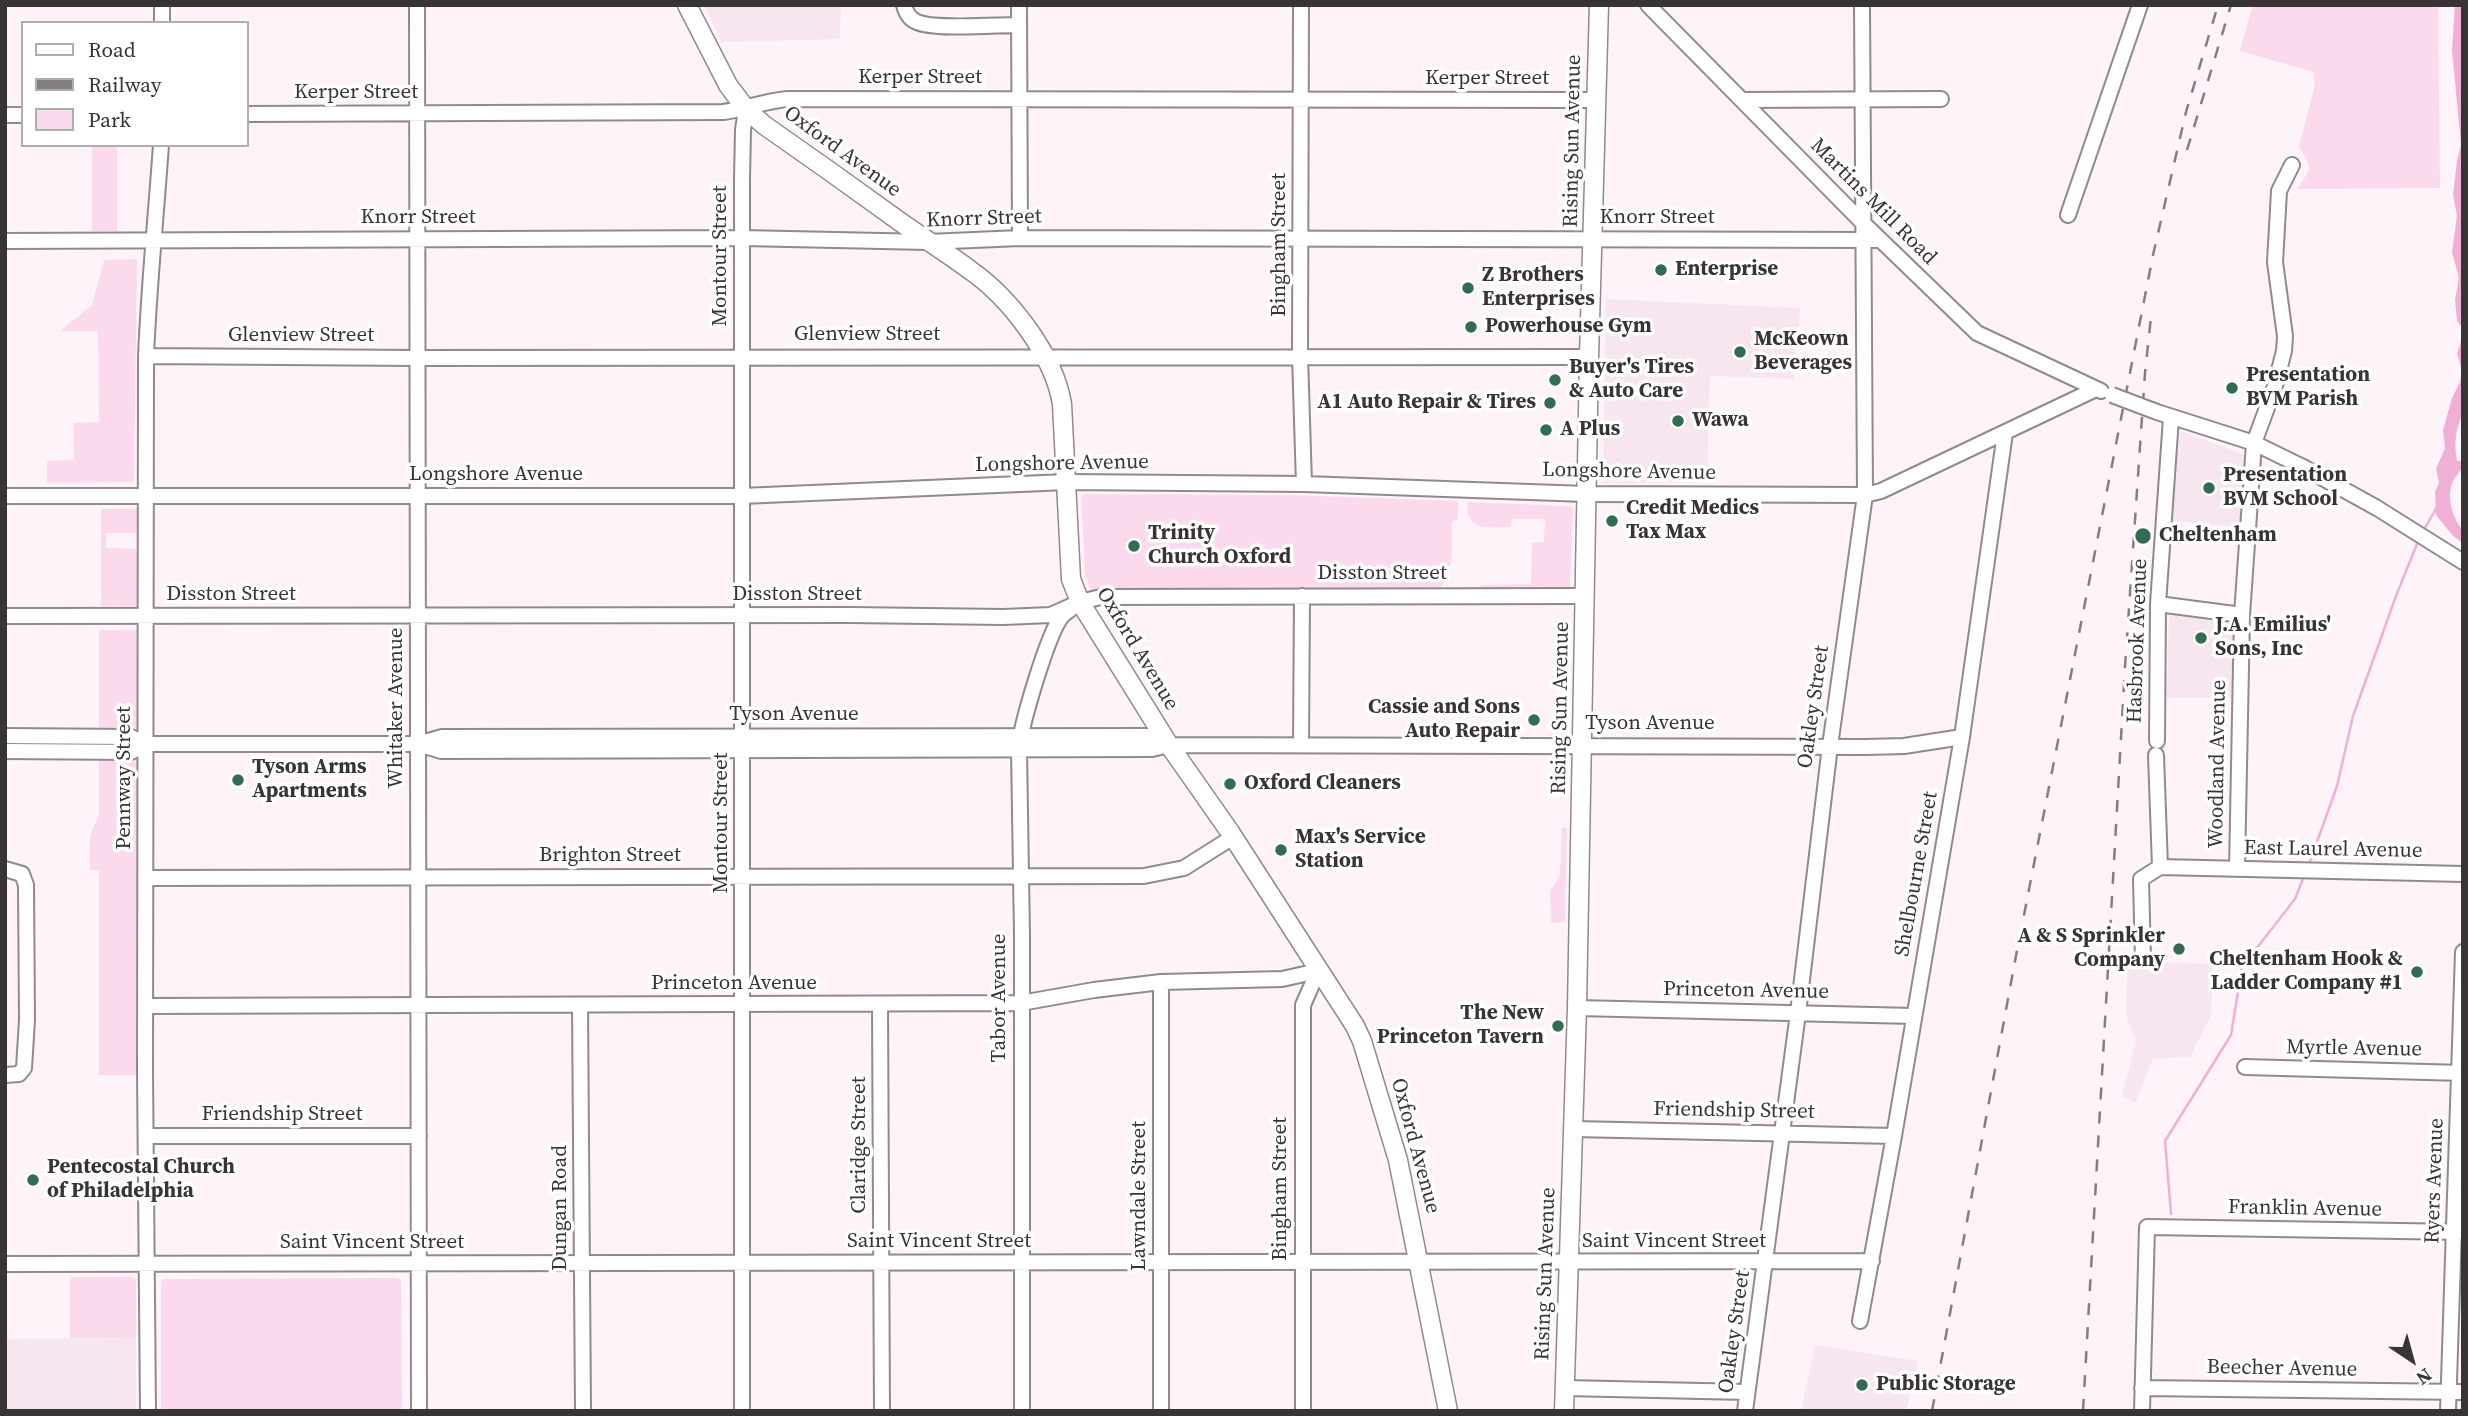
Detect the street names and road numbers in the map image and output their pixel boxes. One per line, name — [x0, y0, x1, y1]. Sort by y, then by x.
street label: Rising Sun Avenue — [1559, 54, 1587, 228]
street label: Kerper Street — [858, 65, 982, 91]
street label: Kerper Street — [1425, 66, 1549, 92]
street label: Kerper Street — [294, 80, 418, 106]
street label: Oxford Avenue — [778, 101, 906, 203]
street label: Martins Mill Road — [1805, 134, 1941, 270]
street label: Bingham Street — [1267, 173, 1293, 317]
street label: Montour Street — [708, 185, 734, 327]
street label: Knorr Street — [926, 204, 1042, 234]
street label: Knorr Street — [360, 205, 476, 231]
street label: Knorr Street — [1599, 205, 1715, 231]
street label: Glenview Street — [794, 322, 940, 348]
street label: Glenview Street — [228, 323, 374, 349]
street label: Longshore Avenue — [975, 450, 1149, 478]
street label: Longshore Avenue — [1542, 458, 1716, 486]
street label: Longshore Avenue — [409, 462, 583, 488]
street label: Hasbrook Avenue — [2123, 558, 2153, 724]
street label: Disston Street — [1317, 561, 1447, 587]
street label: Disston Street — [166, 582, 296, 608]
street label: Disston Street — [732, 582, 862, 608]
street label: Oxford Avenue — [1090, 583, 1184, 715]
street label: Rising Sun Avenue — [1547, 621, 1575, 795]
street label: Whitaker Avenue — [384, 627, 410, 789]
street label: Oakley Street — [1793, 644, 1835, 770]
street label: Woodland Avenue — [2204, 679, 2232, 849]
street label: Tyson Avenue — [729, 702, 859, 728]
street label: Pennway Street — [112, 706, 138, 850]
street label: Tyson Avenue — [1585, 711, 1715, 737]
street label: Montour Street — [709, 752, 735, 894]
street label: Shelbourne Street — [1890, 790, 1944, 958]
street label: East Laurel Avenue — [2243, 836, 2423, 864]
street label: Brighton Street — [539, 843, 681, 869]
street label: Tabor Avenue — [987, 934, 1013, 1062]
street label: Princeton Avenue — [651, 971, 817, 997]
street label: Princeton Avenue — [1663, 977, 1829, 1005]
street label: Myrtle Avenue — [2286, 1035, 2422, 1063]
street label: Claridge Street — [847, 1076, 873, 1214]
street label: Oxford Avenue — [1385, 1076, 1445, 1216]
street label: Friendship Street — [1653, 1097, 1815, 1125]
street label: Friendship Street — [201, 1102, 363, 1128]
street label: Bingham Street — [1268, 1117, 1294, 1261]
street label: Ryers Avenue — [2420, 1118, 2450, 1244]
street label: Lawndale Street — [1127, 1121, 1153, 1271]
street label: Dungan Road — [548, 1145, 574, 1271]
street label: Rising Sun Avenue — [1530, 1187, 1562, 1361]
street label: Franklin Avenue — [2228, 1195, 2382, 1223]
street label: Saint Vincent Street — [847, 1229, 1031, 1255]
street label: Saint Vincent Street — [1582, 1229, 1766, 1255]
street label: Saint Vincent Street — [280, 1230, 464, 1256]
street label: Oakley Street — [1714, 1269, 1756, 1395]
street label: Beecher Avenue — [2206, 1355, 2358, 1383]

